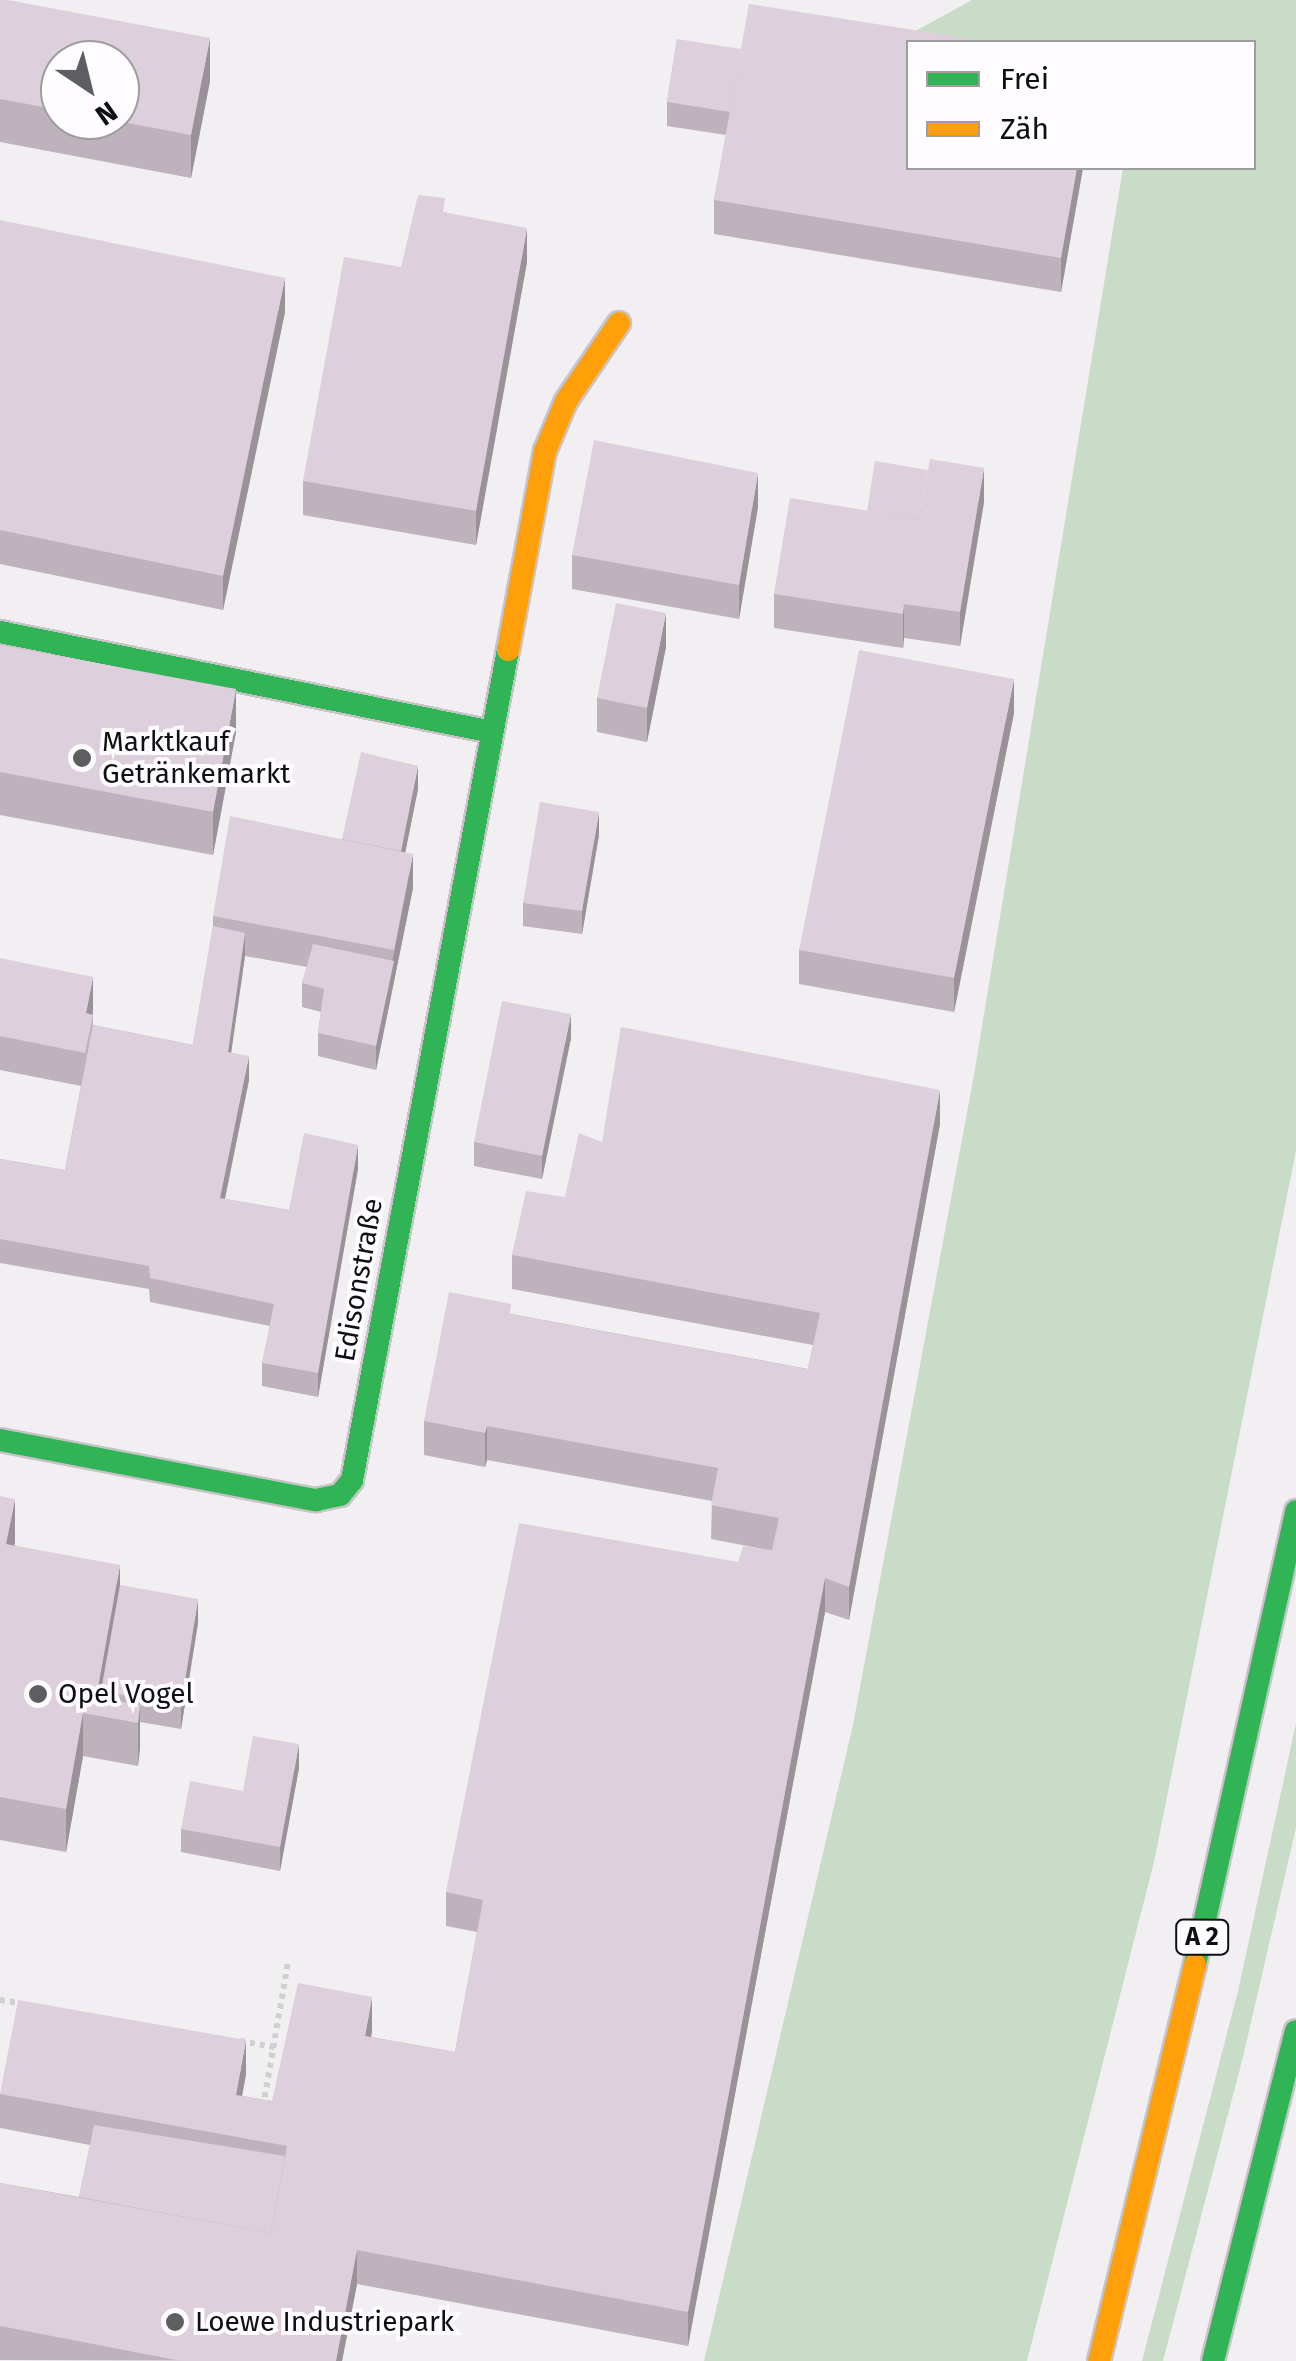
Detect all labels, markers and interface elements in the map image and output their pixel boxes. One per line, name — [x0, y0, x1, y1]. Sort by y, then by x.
north arrow — [40, 40, 140, 140]
legend — [906, 40, 1256, 170]
text: Frei — [1000, 61, 1049, 97]
text: N — [89, 94, 123, 132]
text: Zäh — [1000, 111, 1049, 147]
place label: Marktkauf Getränkemarkt — [102, 725, 290, 791]
marker: Marktkauf Getränkemarkt — [71, 747, 93, 769]
street label: Edisonstraße — [328, 1196, 390, 1364]
place label: Opel Vogel — [58, 1677, 194, 1711]
marker: Opel Vogel — [27, 1683, 49, 1705]
road number: A 2 — [1174, 1917, 1230, 1957]
place label: Loewe Industriepark — [195, 2305, 454, 2339]
marker: Loewe Industriepark — [164, 2311, 186, 2333]

